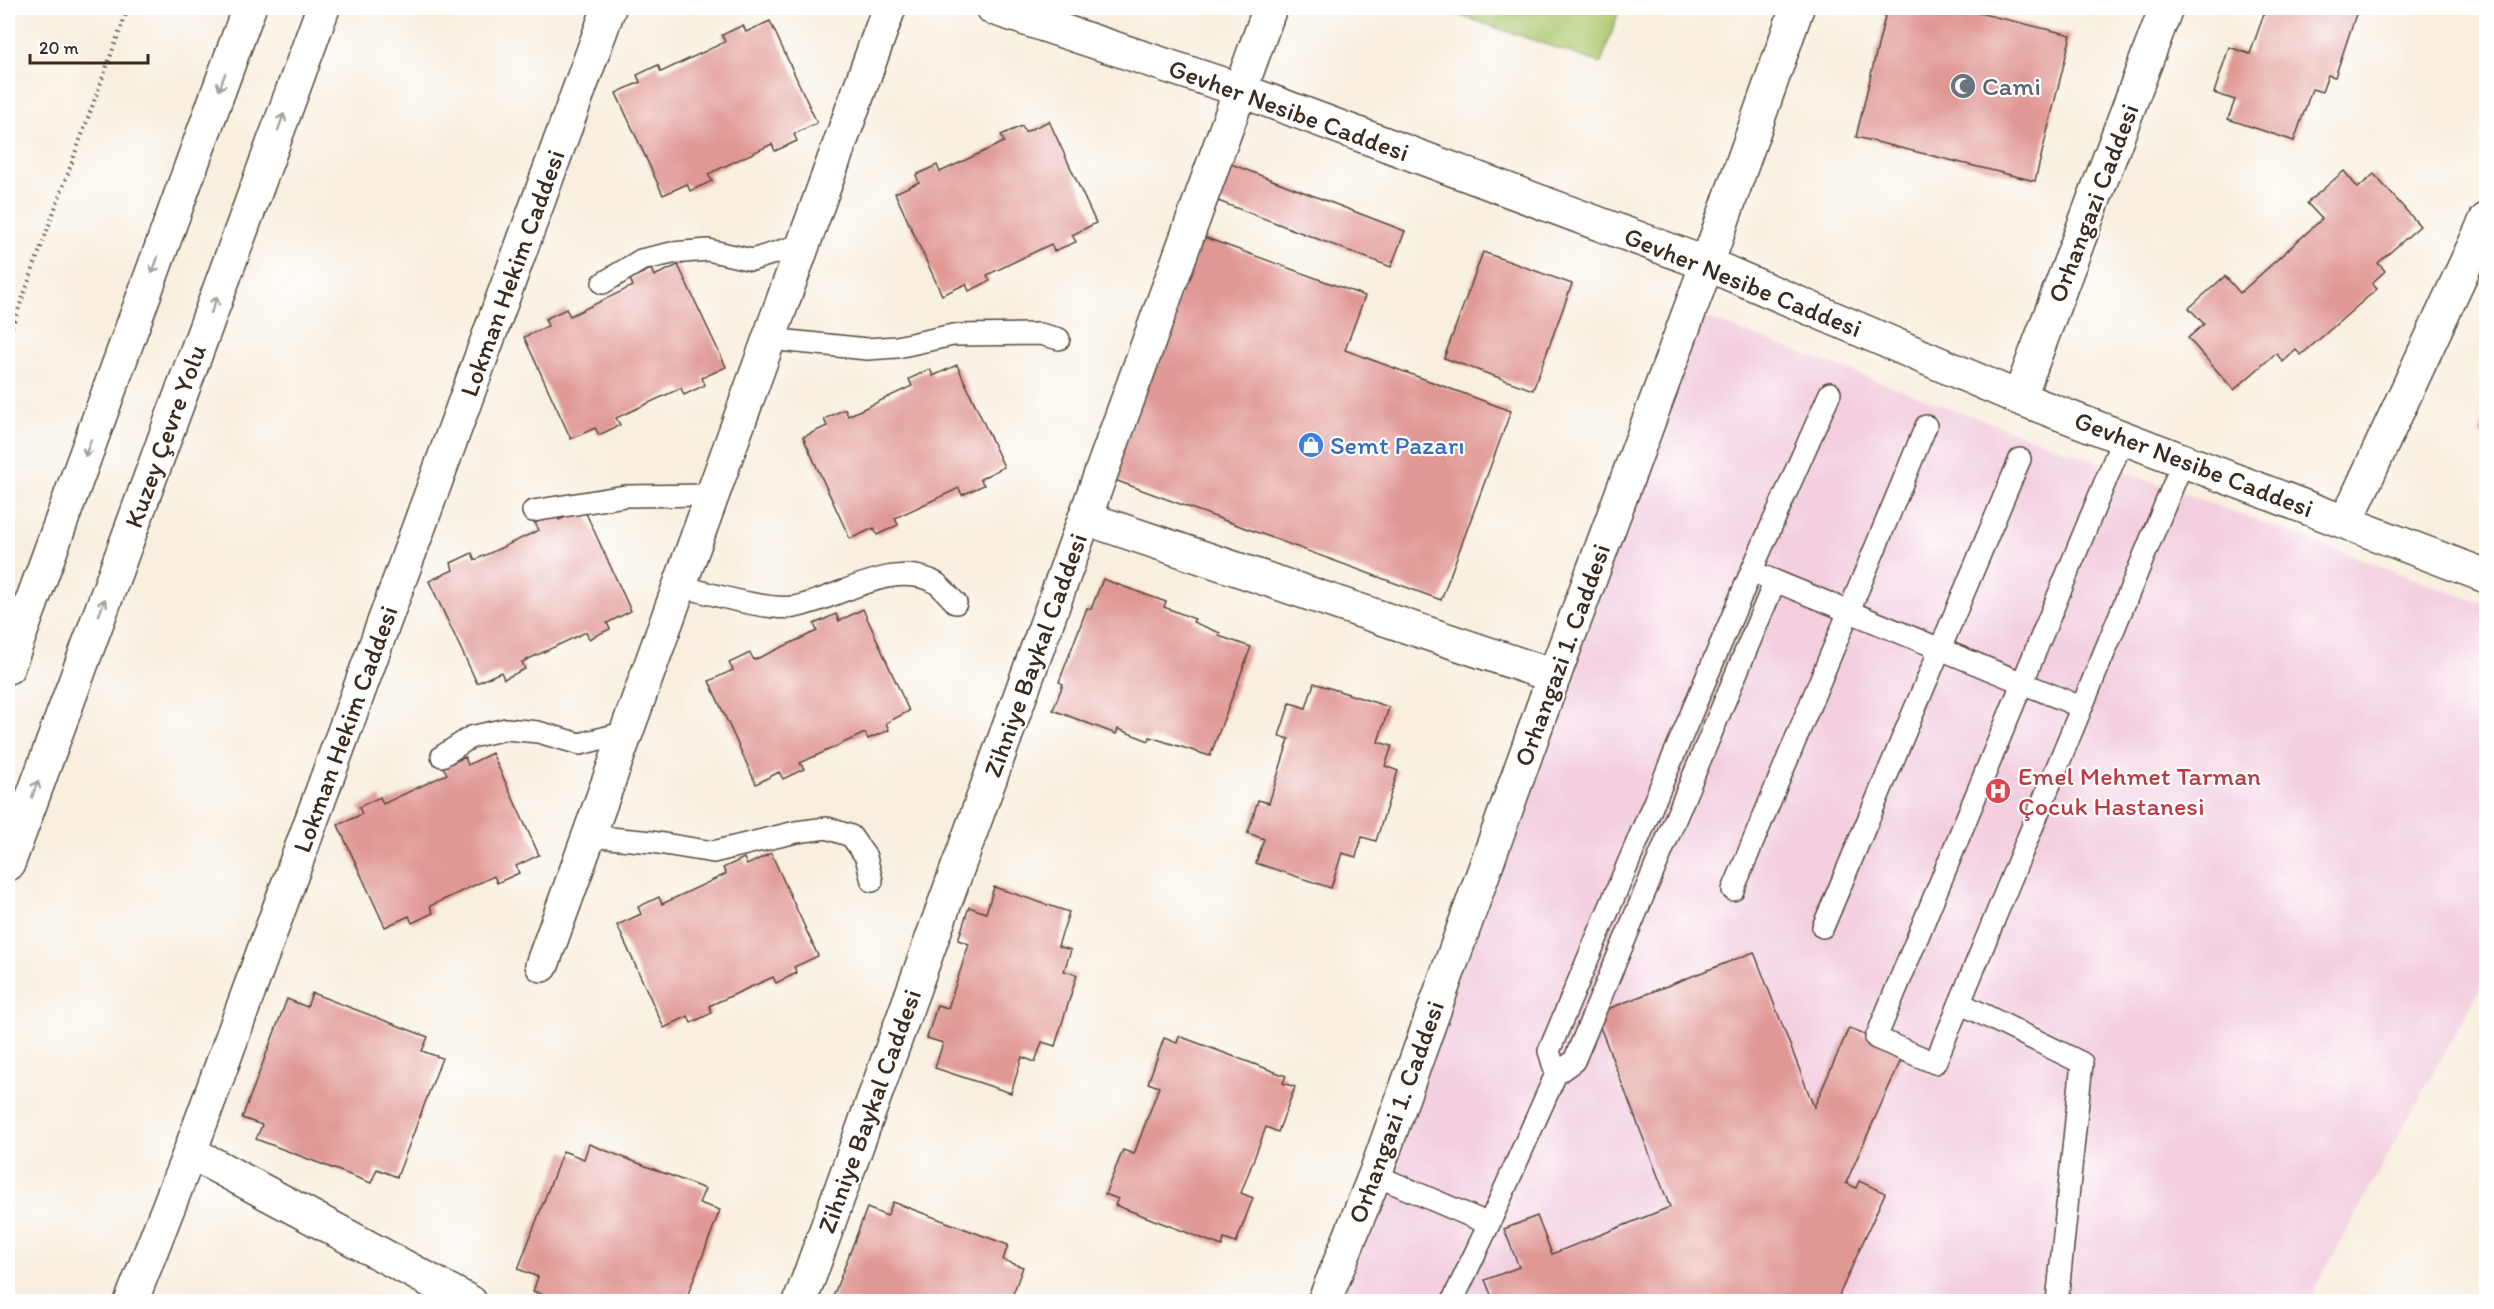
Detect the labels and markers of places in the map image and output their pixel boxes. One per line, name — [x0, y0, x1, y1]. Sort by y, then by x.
place label: Cami — [1982, 70, 2041, 102]
mosque icon: Cami — [1948, 71, 1978, 101]
place label: Semt Pazarı — [1330, 429, 1465, 461]
shop icon: Semt Pazarı — [1296, 430, 1326, 460]
place label: Emel Mehmet Tarman Çocuk Hastanesi — [2018, 760, 2261, 822]
hospital icon: Emel Mehmet Tarman Çocuk Hastanesi — [1983, 776, 2013, 806]

